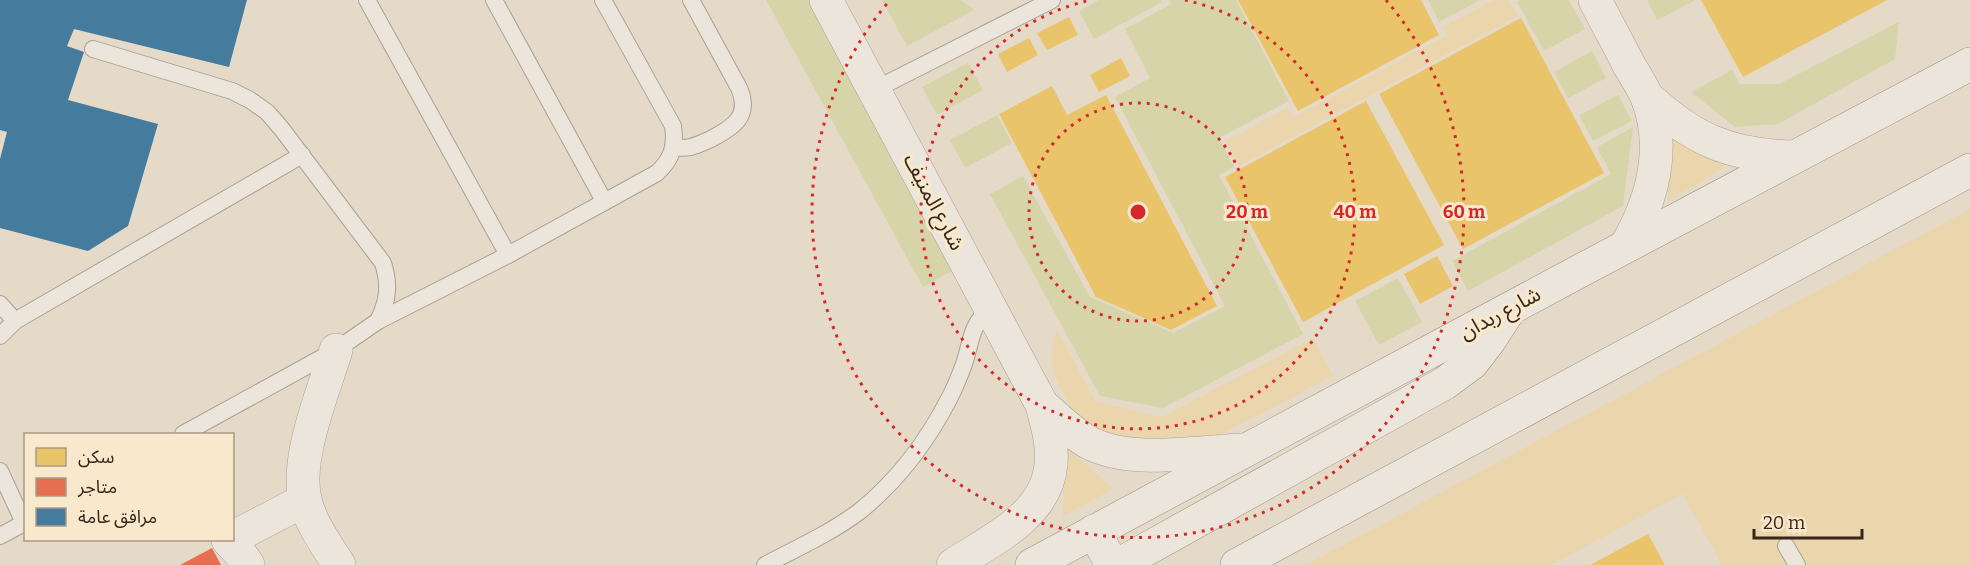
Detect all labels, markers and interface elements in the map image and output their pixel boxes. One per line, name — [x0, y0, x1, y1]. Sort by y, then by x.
street label: شارع المنيف — [896, 149, 970, 256]
text: 20 m — [1226, 201, 1268, 223]
text: 40 m — [1334, 201, 1376, 223]
text: 60 m — [1443, 201, 1485, 223]
centre of rings — [1128, 202, 1148, 222]
street label: شارع ربدان — [1455, 281, 1546, 347]
legend — [24, 433, 234, 541]
text: سكن — [78, 446, 114, 468]
text: متاجر — [77, 476, 117, 498]
scale bar — [1754, 502, 1862, 540]
text: مرافق عامة — [78, 506, 157, 528]
text: 20 m — [1763, 512, 1805, 534]

